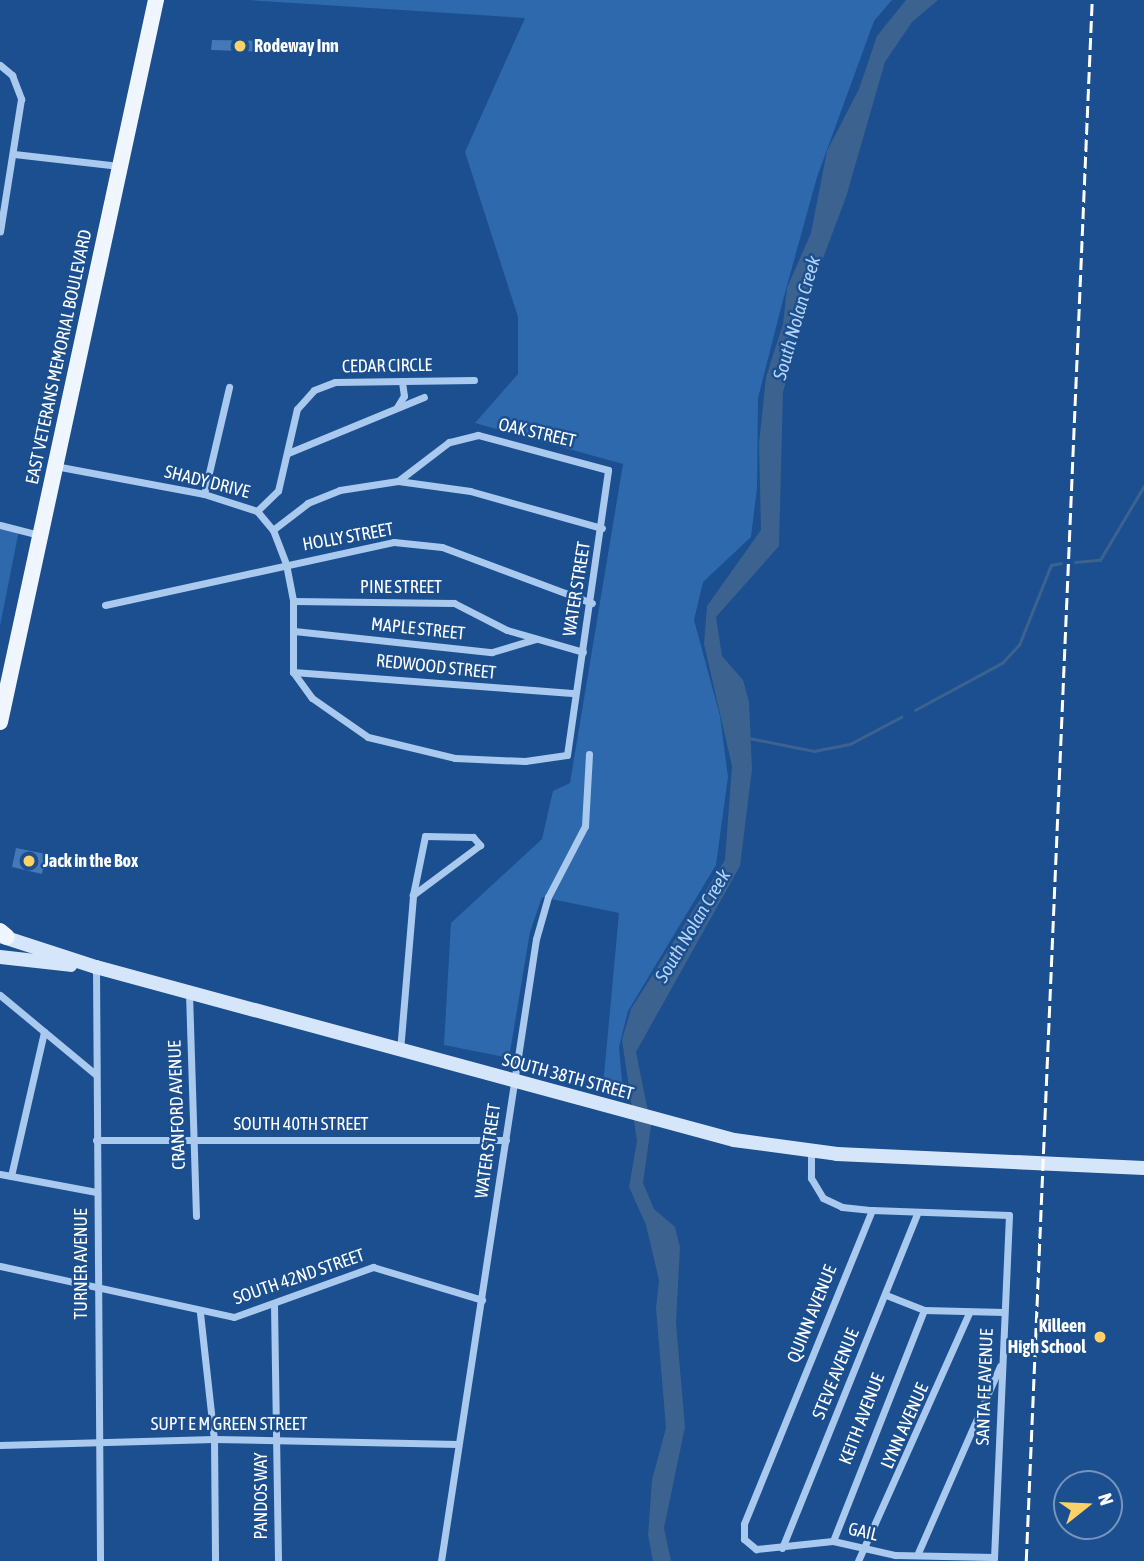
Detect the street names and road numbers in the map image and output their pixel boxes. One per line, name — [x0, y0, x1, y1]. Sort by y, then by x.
street label: EAST VETERANS MEMORIAL BOULEVARD — [21, 228, 97, 486]
street label: CEDAR CIRCLE — [342, 354, 432, 378]
street label: OAK STREET — [496, 414, 578, 452]
street label: SHADY DRIVE — [162, 461, 252, 503]
street label: HOLLY STREET — [301, 518, 395, 556]
street label: WATER STREET — [559, 540, 595, 638]
street label: PINE STREET — [360, 576, 442, 598]
street label: MAPLE STREET — [370, 613, 466, 645]
street label: REDWOOD STREET — [375, 650, 497, 684]
street label: CRANFORD AVENUE — [164, 1040, 190, 1170]
street label: SOUTH 38TH STREET — [500, 1049, 636, 1105]
street label: WATER STREET — [471, 1102, 505, 1200]
street label: SOUTH 40TH STREET — [234, 1113, 368, 1135]
street label: TURNER AVENUE — [70, 1208, 92, 1320]
street label: SOUTH 42ND STREET — [231, 1244, 367, 1310]
street label: QUINN AVENUE — [783, 1262, 841, 1366]
street label: STEVE AVENUE — [808, 1325, 864, 1423]
street label: SANTA FE AVENUE — [972, 1328, 998, 1446]
street label: KEITH AVENUE — [835, 1370, 889, 1468]
street label: LYNN AVENUE — [877, 1380, 933, 1472]
street label: SUPT E M GREEN STREET — [151, 1413, 307, 1435]
street label: PANDOS WAY — [250, 1453, 272, 1539]
street label: GAIL — [846, 1518, 880, 1546]

